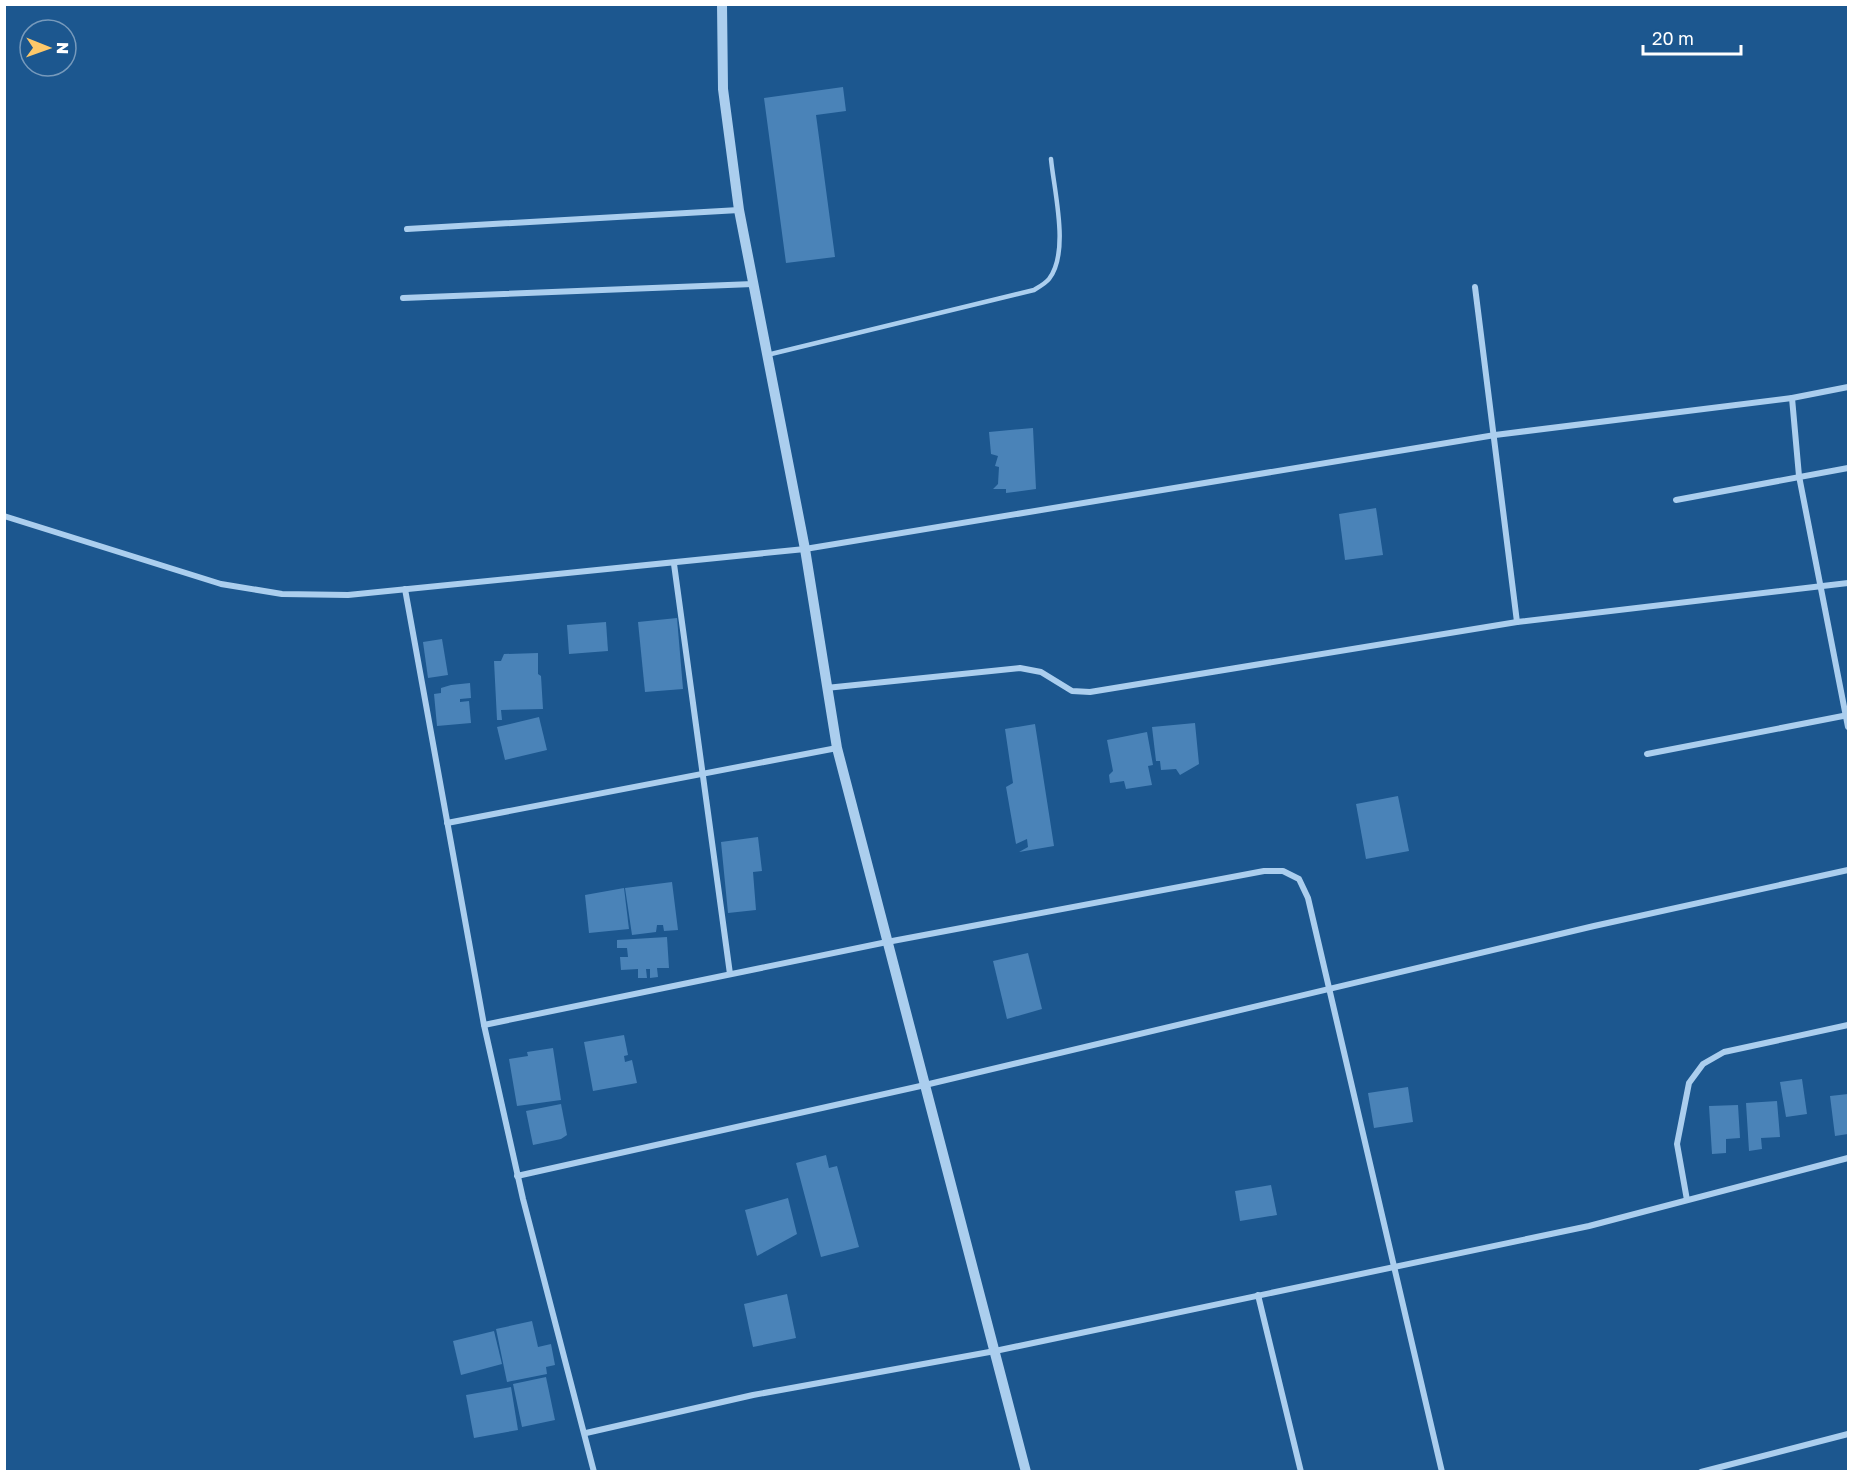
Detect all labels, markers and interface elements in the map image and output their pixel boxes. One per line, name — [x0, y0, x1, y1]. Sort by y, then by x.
north arrow — [18, 18, 78, 78]
scale bar — [1643, 18, 1740, 56]
text: 20 m — [1652, 27, 1694, 49]
text: N — [53, 42, 73, 55]

